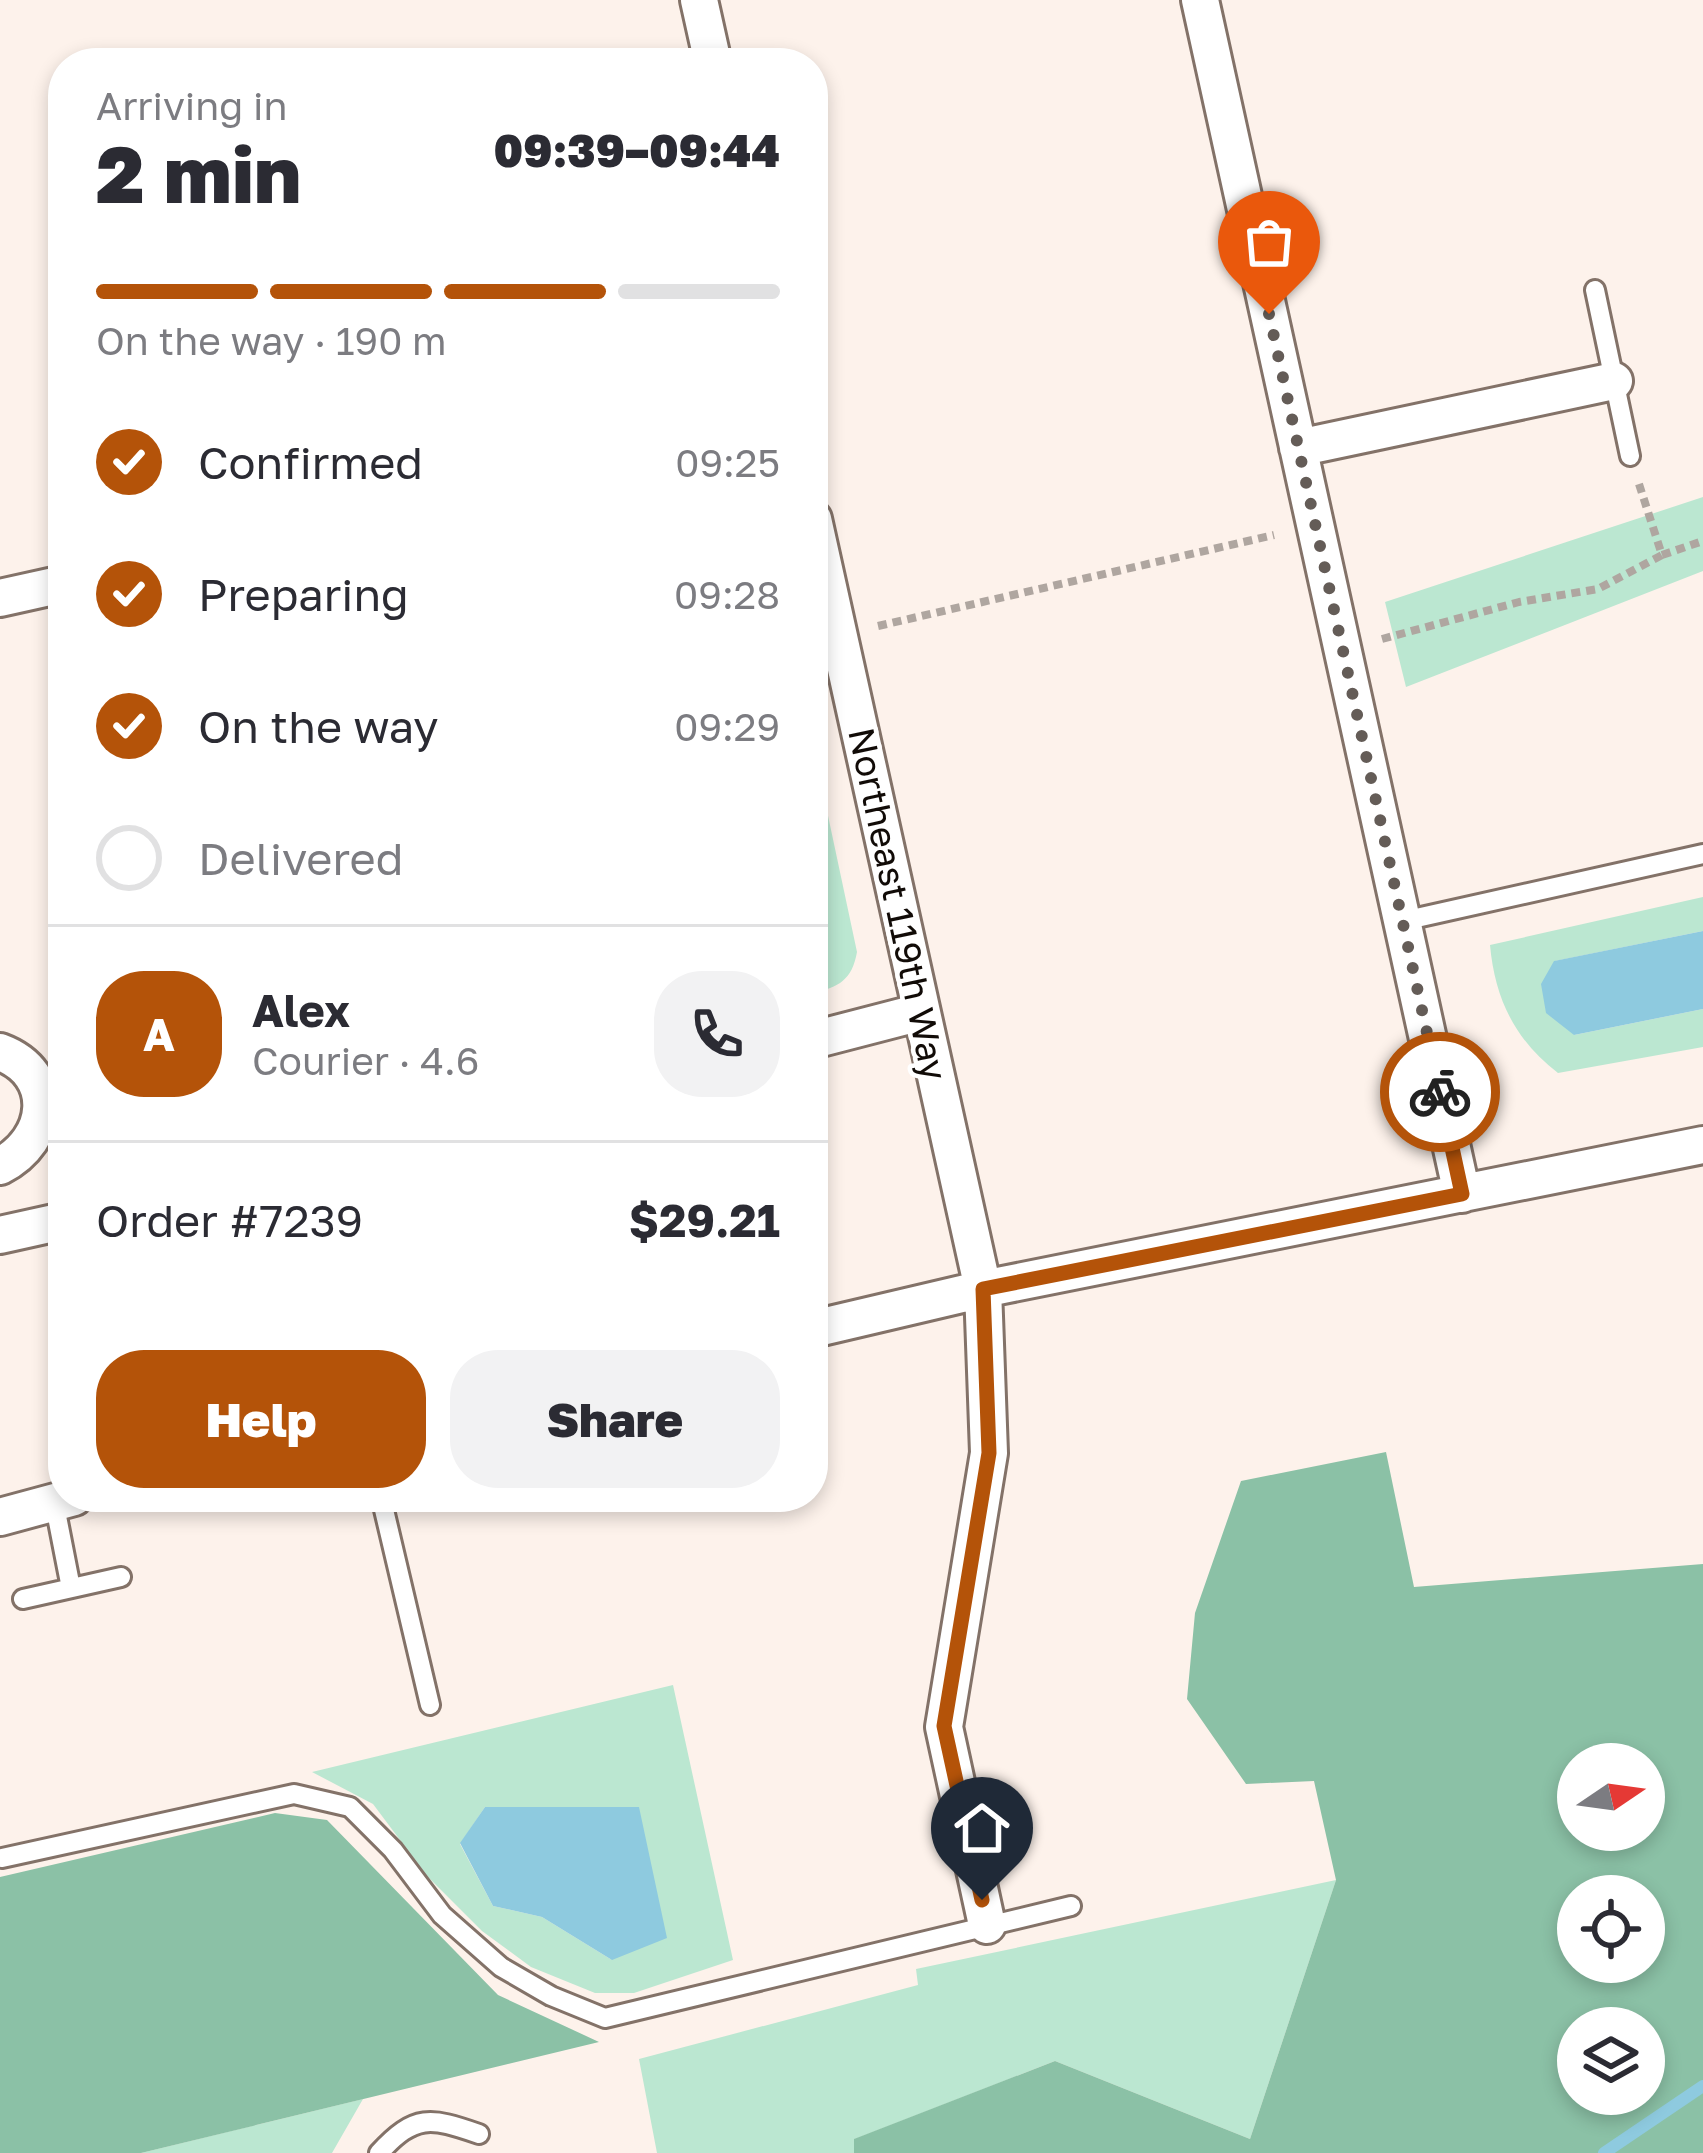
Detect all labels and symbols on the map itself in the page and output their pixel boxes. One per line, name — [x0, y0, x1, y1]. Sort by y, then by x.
pin — [1218, 191, 1320, 314]
street label: Northeast 119th Way — [840, 724, 957, 1084]
courier — [1380, 1032, 1500, 1152]
north arrow — [1557, 1743, 1665, 1851]
pin — [931, 1777, 1033, 1900]

